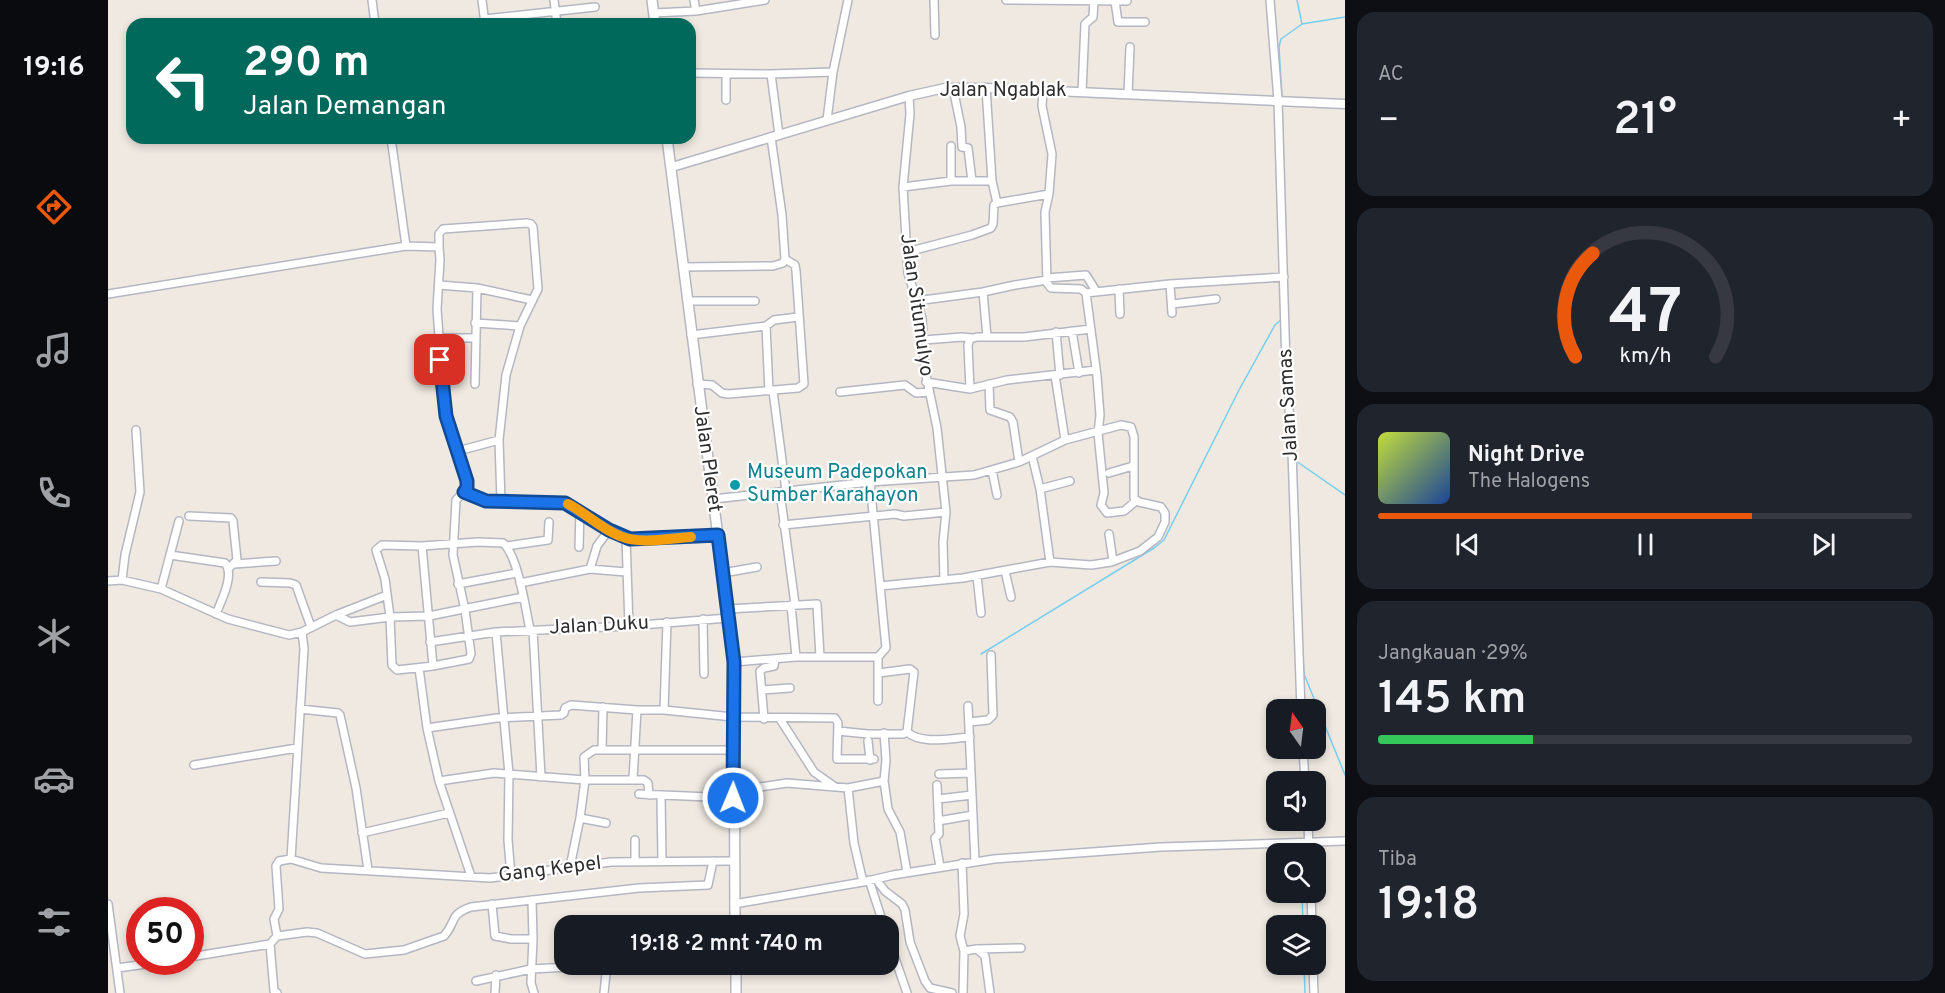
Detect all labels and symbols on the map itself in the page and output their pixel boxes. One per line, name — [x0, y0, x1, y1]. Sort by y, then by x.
street label: Jalan Ngablak — [939, 78, 1067, 104]
street label: Jalan Situmulyo — [893, 232, 939, 378]
pin — [414, 334, 465, 385]
street label: Jalan Samas — [1273, 348, 1305, 462]
street label: Jalan Pleret — [687, 404, 727, 514]
place label: Museum Padepokan Sumber Karahayon — [747, 460, 927, 509]
marker: Museum Padepokan Sumber Karahayon — [728, 478, 742, 492]
street label: Jalan Duku — [548, 610, 650, 642]
north arrow — [1266, 699, 1326, 759]
position arrow — [701, 766, 765, 830]
street label: Gang Kepel — [497, 851, 603, 889]
speed limit sign: 50 — [126, 897, 204, 975]

